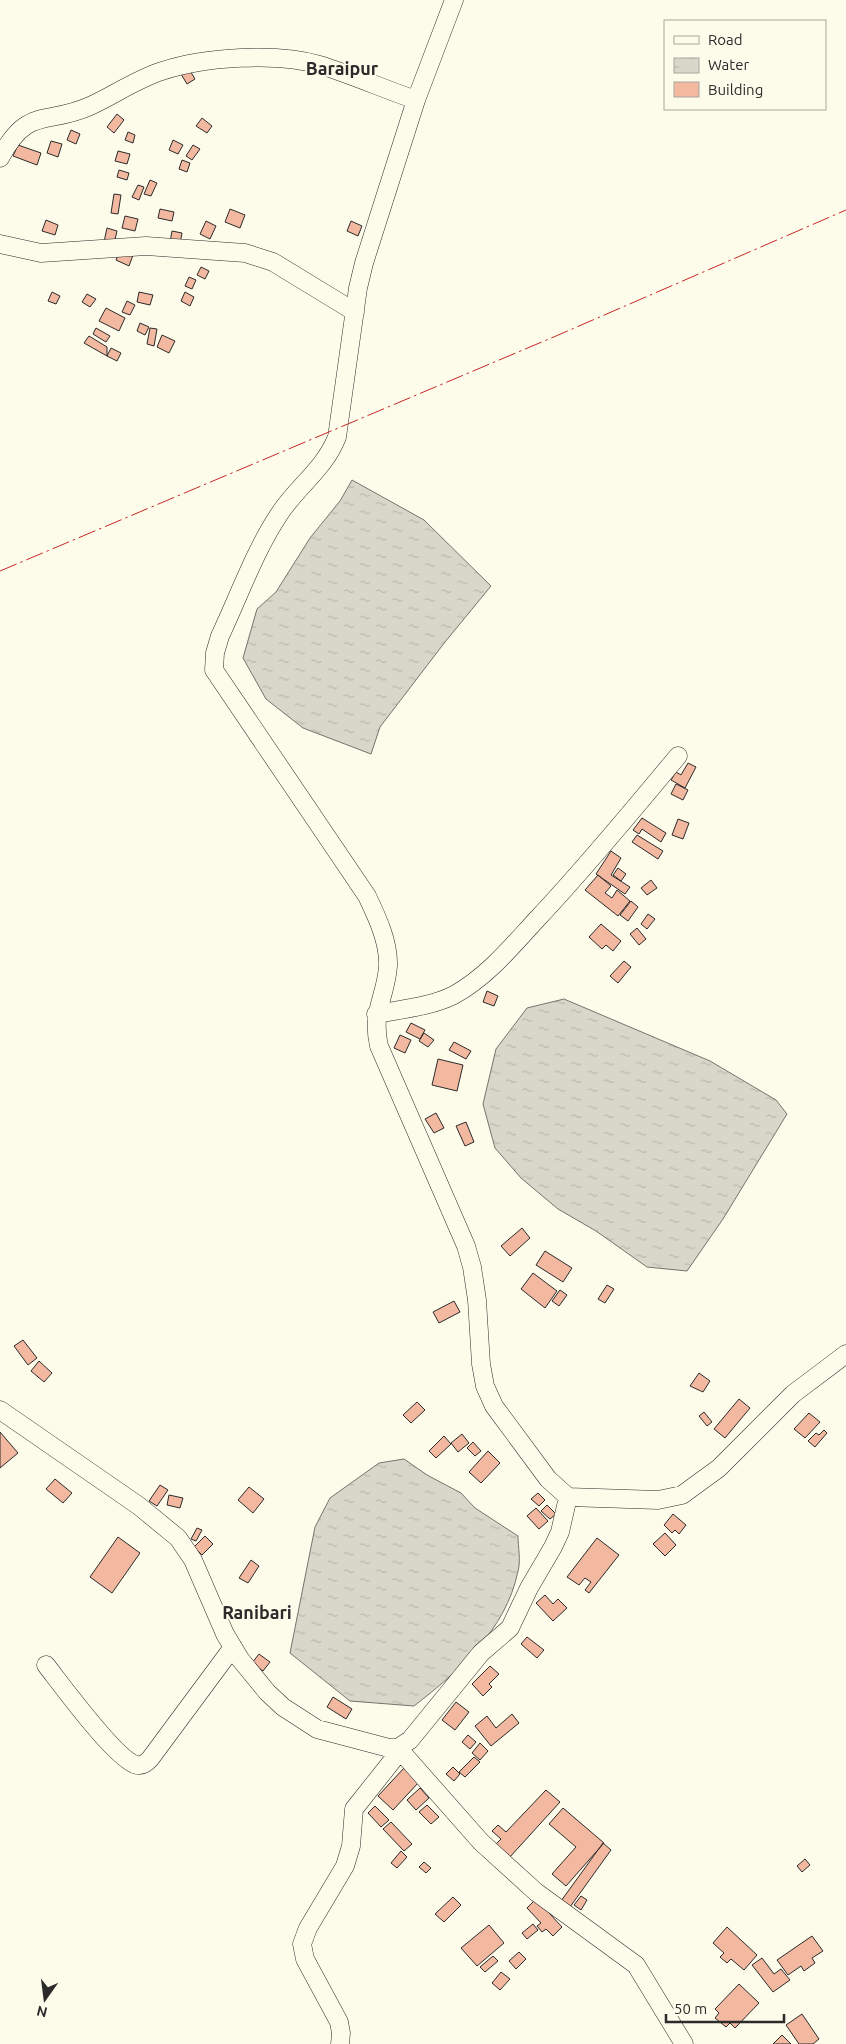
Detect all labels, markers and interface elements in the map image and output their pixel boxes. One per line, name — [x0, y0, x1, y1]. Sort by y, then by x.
legend — [664, 20, 826, 110]
text: Road — [708, 31, 743, 48]
text: Water — [708, 56, 749, 73]
district label: Baraipur — [306, 58, 379, 78]
text: Building — [708, 81, 763, 98]
district label: Ranibari — [222, 1602, 292, 1622]
north arrow — [20, 1974, 70, 2024]
scale bar — [666, 1992, 784, 2024]
text: 50 m — [674, 2000, 707, 2017]
text: N — [35, 2003, 49, 2021]

